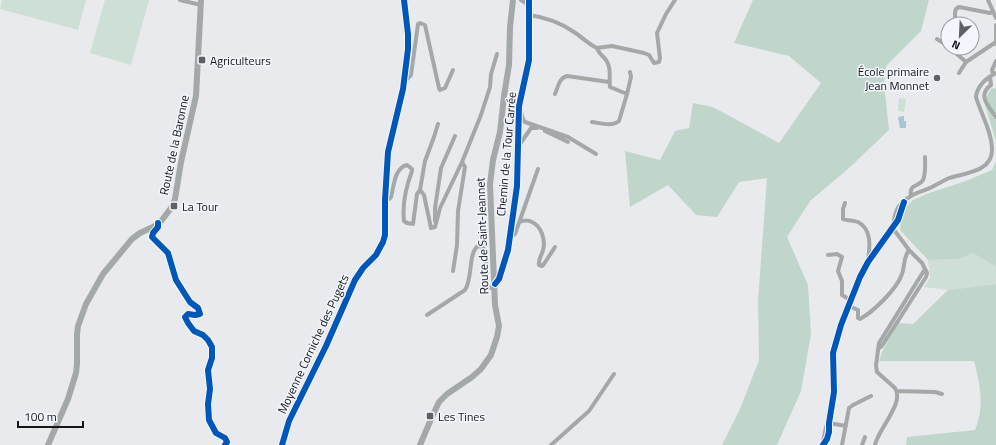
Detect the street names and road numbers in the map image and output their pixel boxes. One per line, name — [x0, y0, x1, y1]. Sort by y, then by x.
street label: Chemin de la Tour Carrée — [491, 91, 521, 217]
street label: Route de la Baronne — [154, 93, 194, 197]
street label: Route de Saint-Jeannet — [470, 176, 494, 295]
street label: Moyenne Corniche des Pugets — [272, 271, 354, 417]

